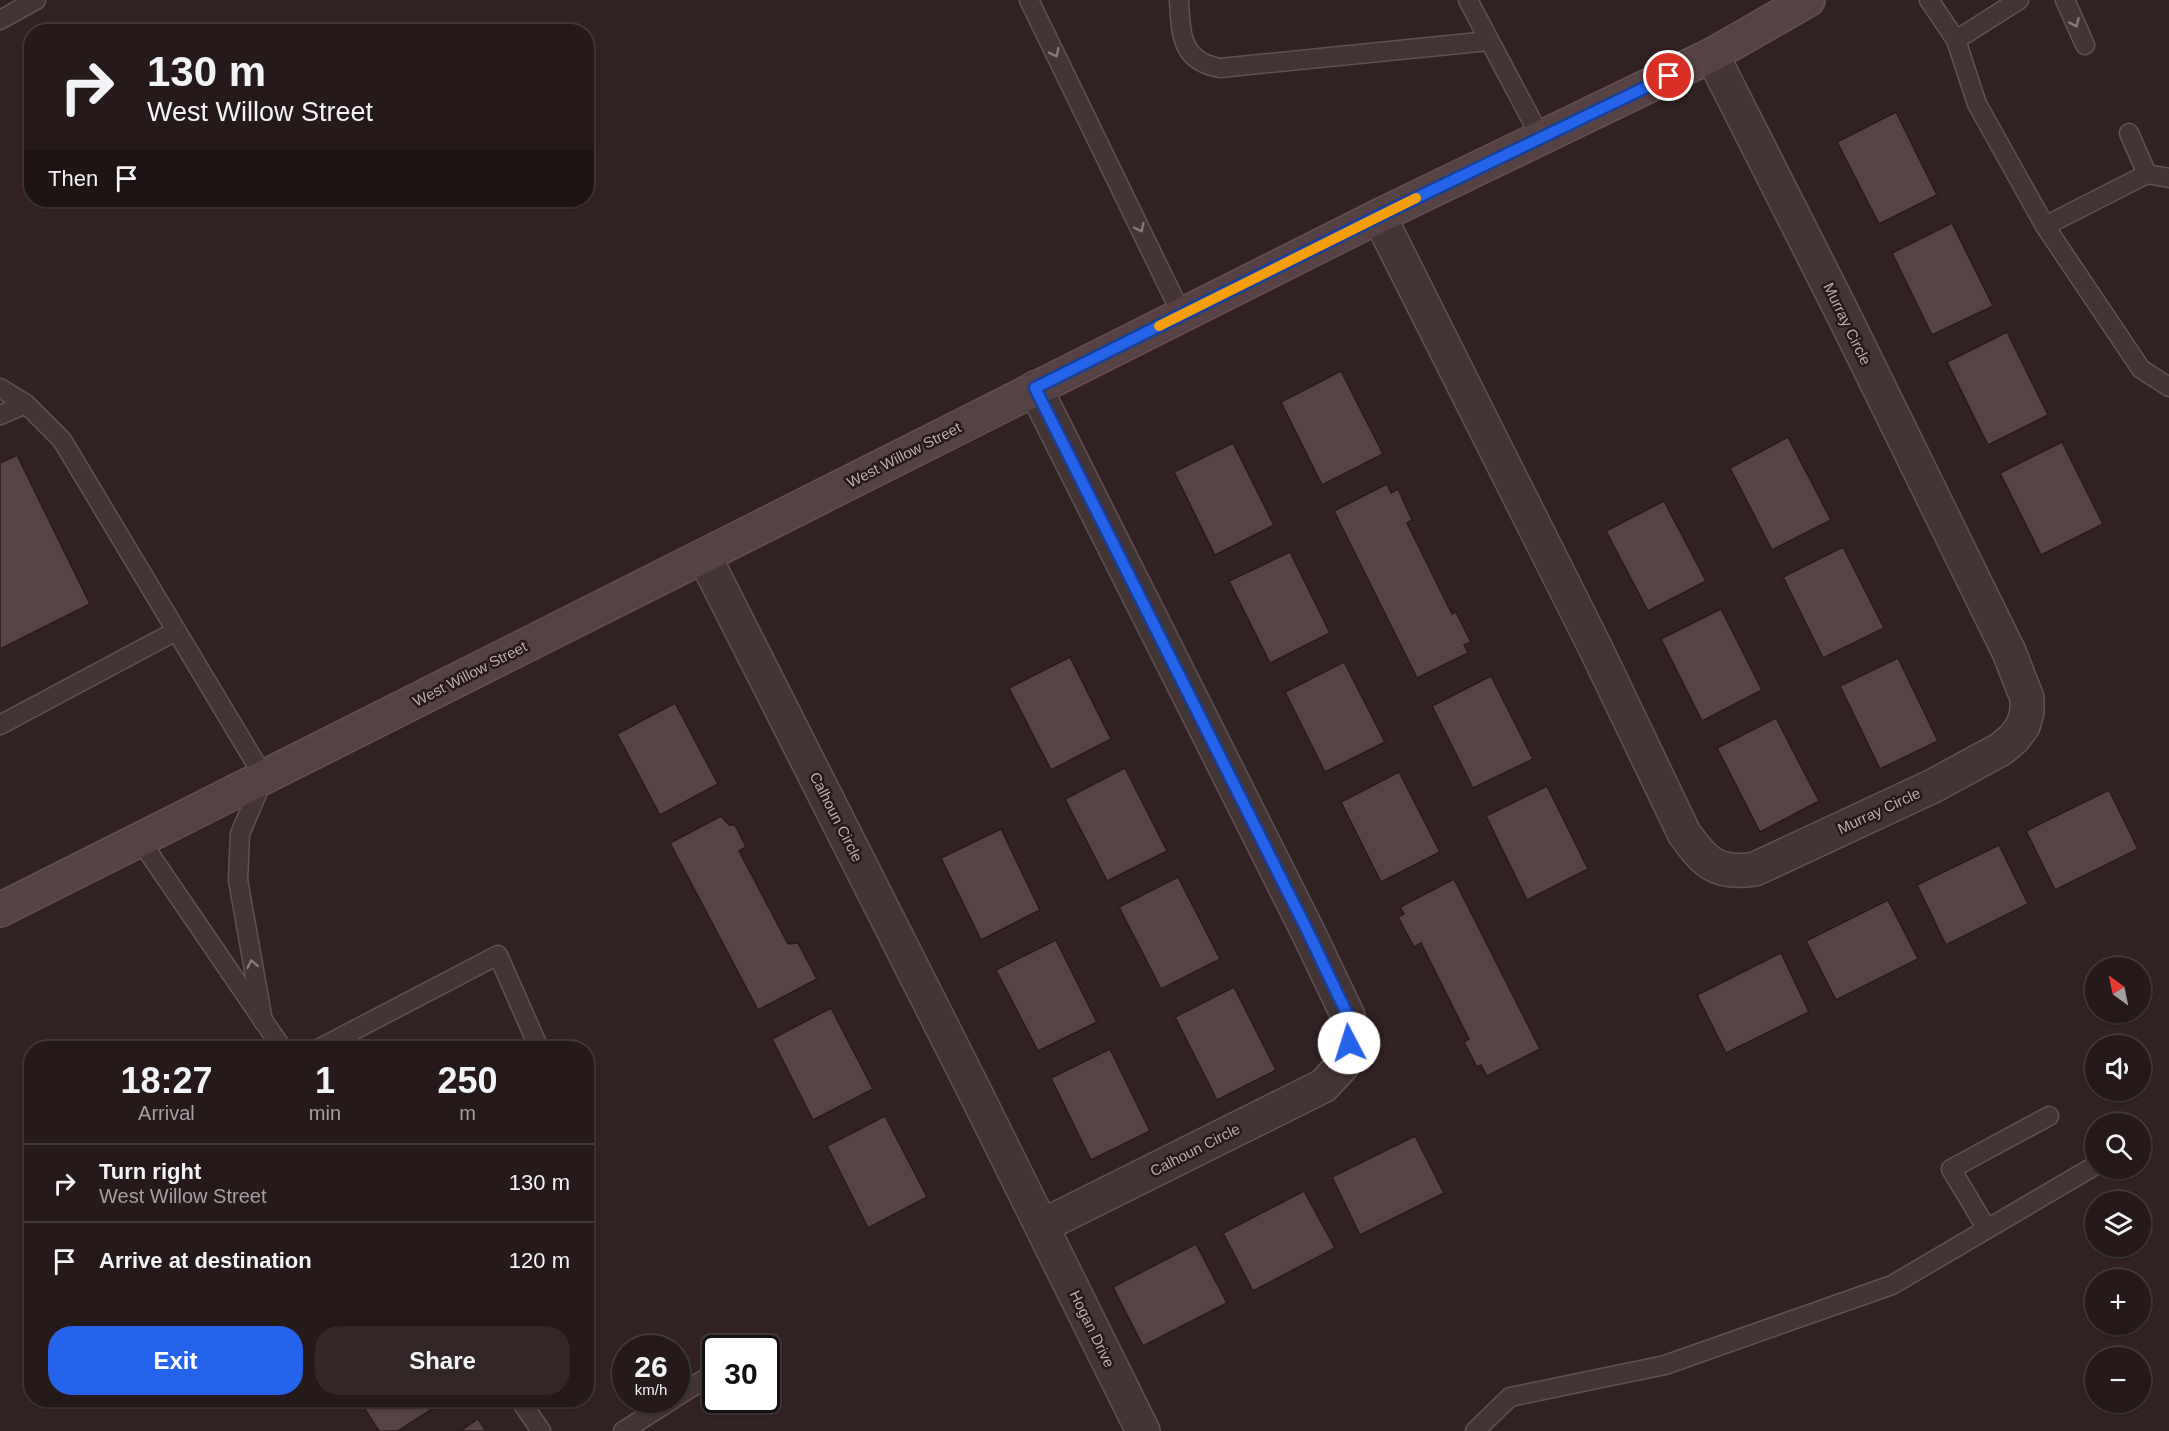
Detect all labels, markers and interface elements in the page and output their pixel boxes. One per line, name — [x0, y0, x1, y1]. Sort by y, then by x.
one-way arrow — [2067, 16, 2079, 27]
one-way arrow — [1047, 46, 1059, 57]
icon: right — [48, 48, 126, 126]
text: 130 m — [147, 48, 266, 95]
pin — [1643, 50, 1694, 101]
icon: arrive — [1652, 59, 1685, 92]
text: West Willow Street — [147, 97, 373, 127]
icon: arrive — [110, 162, 143, 195]
text: Then — [48, 166, 98, 191]
one-way arrow — [1133, 222, 1144, 232]
street label: Murray Circle — [1820, 280, 1875, 368]
street label: West Willow Street — [844, 418, 964, 491]
street label: West Willow Street — [410, 637, 530, 710]
street label: Calhoun Circle — [807, 769, 866, 864]
street label: Murray Circle — [1835, 784, 1923, 837]
north arrow — [2085, 957, 2151, 1023]
map controls — [2085, 957, 2151, 1413]
one-way arrow — [246, 959, 259, 969]
position arrow — [1317, 1011, 1381, 1075]
button: sound — [2085, 1035, 2151, 1101]
text: 18:27 — [120, 1060, 212, 1101]
text: 1 — [315, 1060, 335, 1101]
text: 250 — [437, 1060, 498, 1101]
text: Arrival — [138, 1102, 195, 1124]
text: min — [309, 1102, 341, 1124]
text: m — [459, 1102, 476, 1124]
button: search — [2085, 1113, 2151, 1179]
street label: Calhoun Circle — [1147, 1120, 1242, 1179]
text: Turn right — [99, 1159, 201, 1184]
icon: right — [48, 1167, 81, 1200]
text: 130 m — [509, 1170, 570, 1195]
text: West Willow Street — [99, 1185, 266, 1207]
button: layers — [2085, 1191, 2151, 1257]
icon: arrive — [48, 1245, 81, 1278]
text: Arrive at destination — [99, 1248, 312, 1273]
text: 120 m — [509, 1248, 570, 1273]
button: + — [2085, 1269, 2151, 1335]
street label: Hogan Drive — [1067, 1288, 1118, 1370]
button: Exit — [48, 1326, 303, 1395]
button: Share — [315, 1326, 570, 1395]
speed limit sign: 30 — [702, 1335, 780, 1413]
button: − — [2085, 1347, 2151, 1413]
text: 26 — [634, 1350, 668, 1383]
text: km/h — [635, 1381, 667, 1398]

